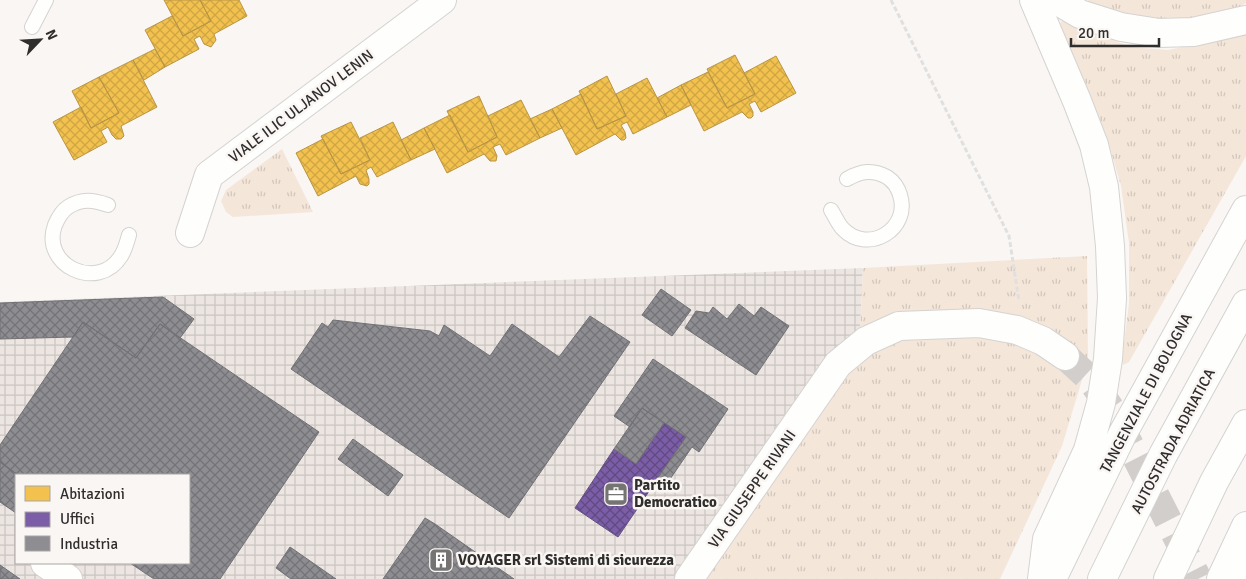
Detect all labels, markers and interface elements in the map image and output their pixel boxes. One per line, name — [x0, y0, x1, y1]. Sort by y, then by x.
north arrow — [15, 15, 65, 65]
scale bar — [1071, 15, 1158, 47]
text: 20 m — [1078, 24, 1109, 42]
text: N — [42, 27, 61, 43]
street label: VIALE ILIC ULJANOV LENIN — [225, 46, 377, 166]
street label: TANGENZIALE DI BOLOGNA — [1096, 310, 1196, 476]
street label: AUTOSTRADA ADRIATICA — [1127, 365, 1219, 517]
street label: VIA GIUSEPPE RIVANI — [704, 426, 800, 552]
legend — [15, 474, 190, 564]
place label: Partito Democratico — [634, 476, 717, 511]
office icon: Partito Democratico — [603, 481, 629, 507]
text: Abitazioni — [60, 485, 125, 503]
text: Uffici — [60, 510, 95, 528]
text: Industria — [60, 535, 118, 553]
building icon: VOYAGER srl Sistemi di sicurezza — [428, 547, 454, 573]
place label: VOYAGER srl Sistemi di sicurezza — [458, 551, 674, 569]

